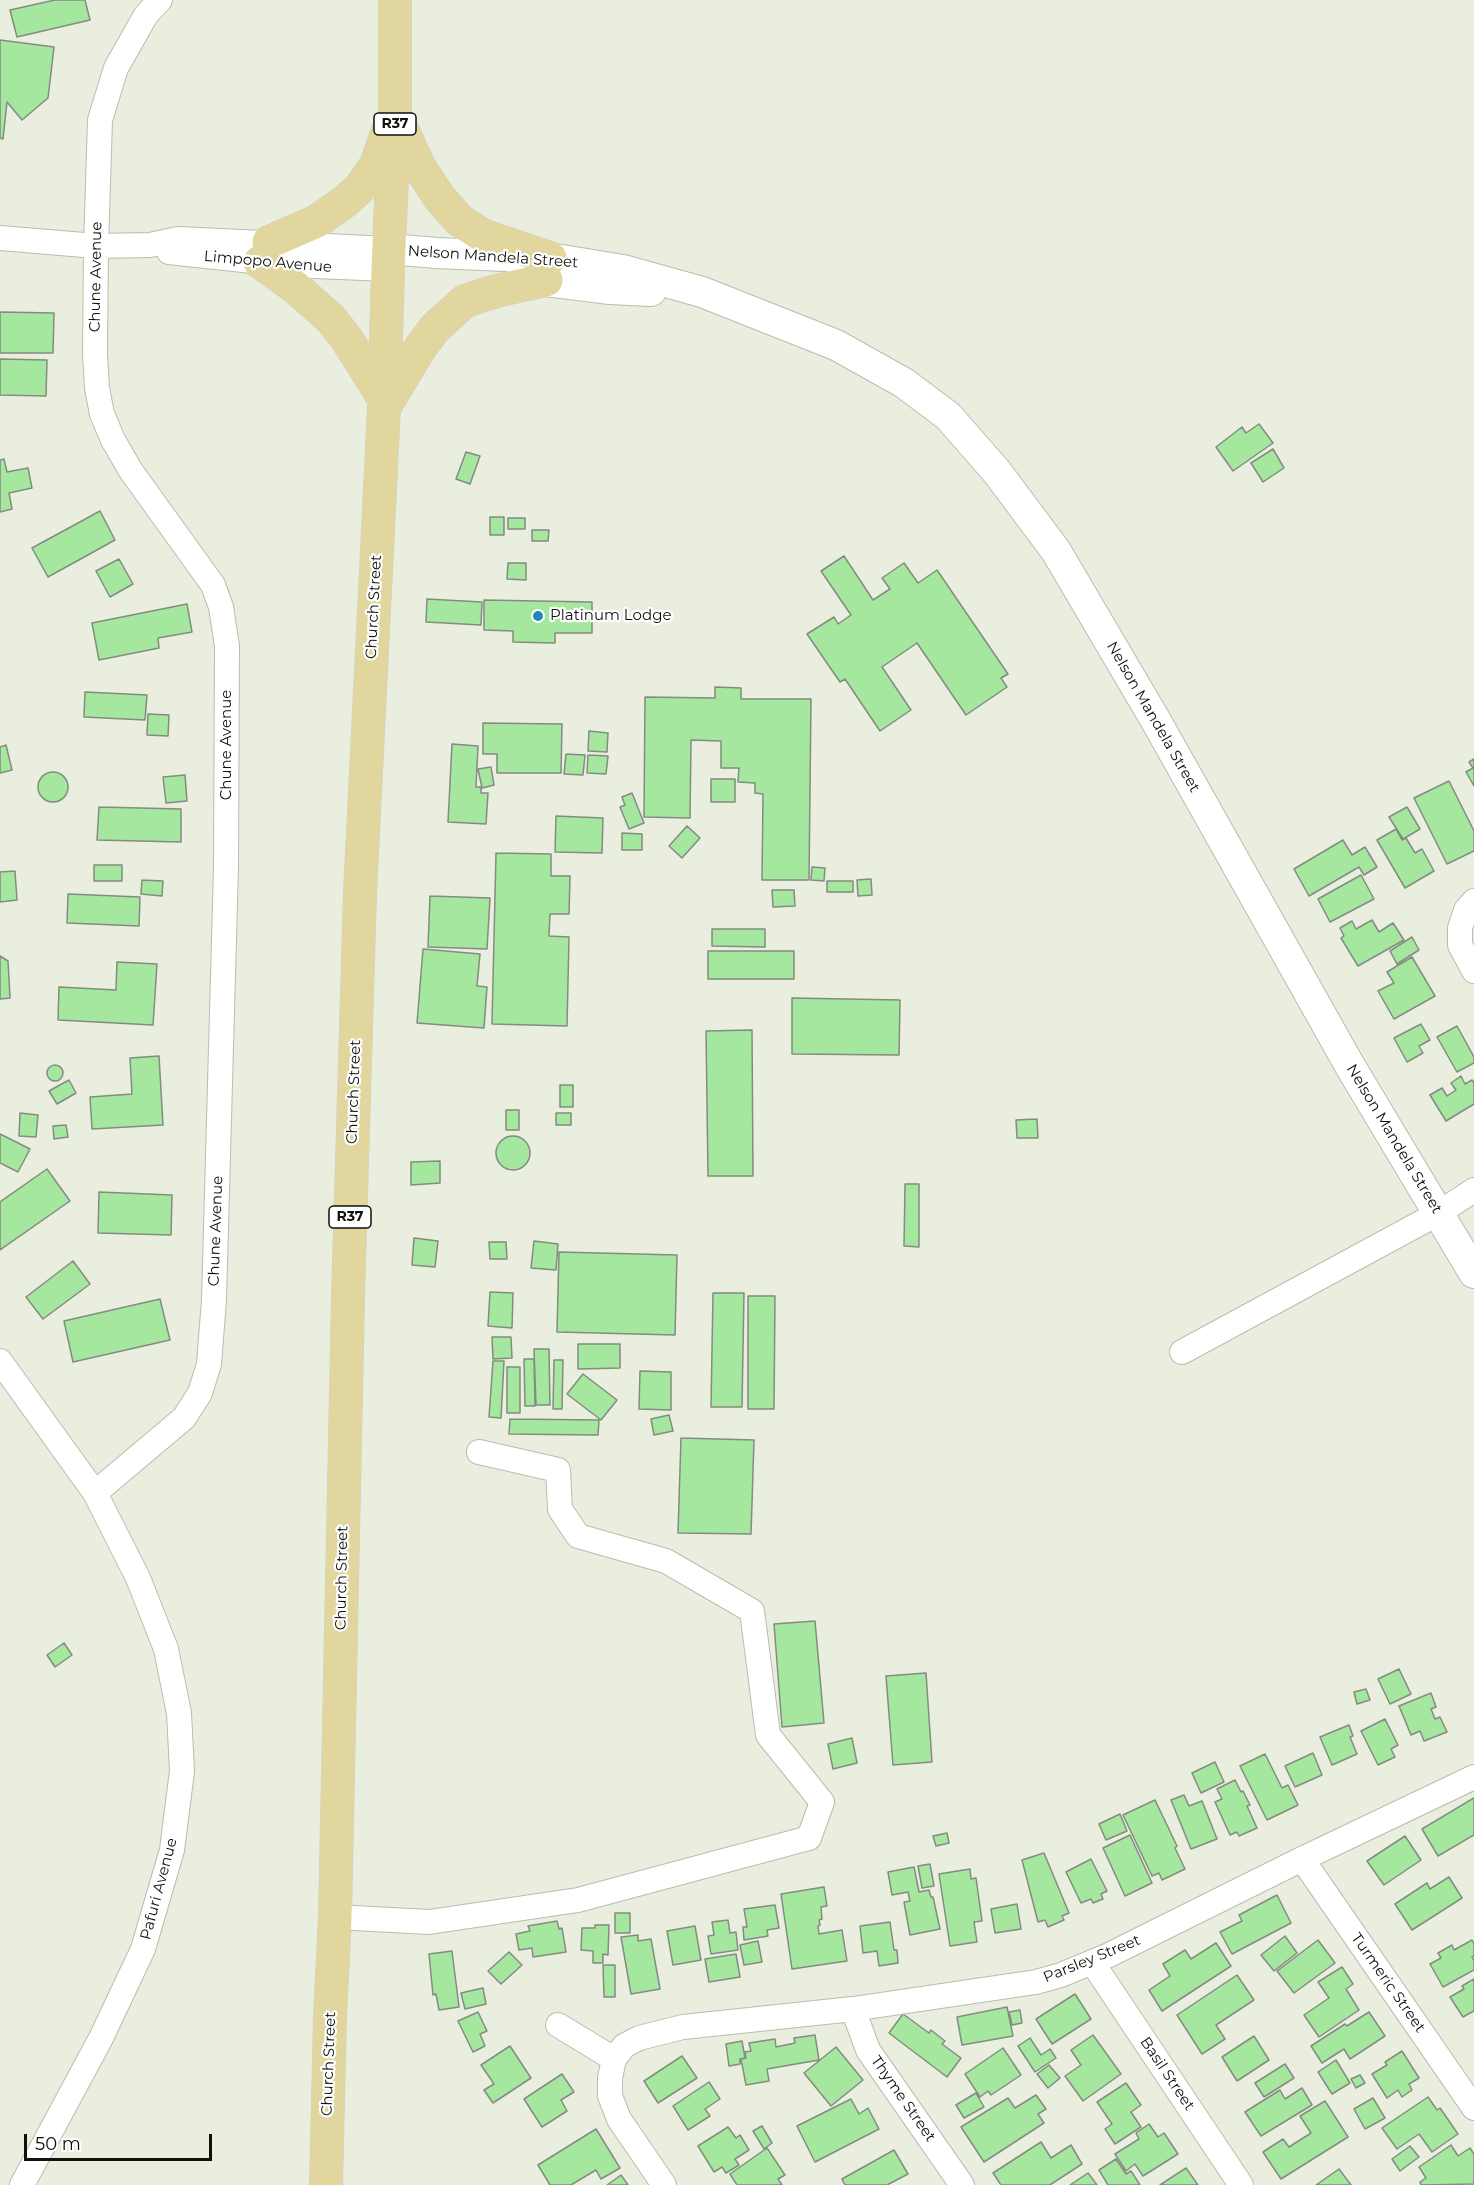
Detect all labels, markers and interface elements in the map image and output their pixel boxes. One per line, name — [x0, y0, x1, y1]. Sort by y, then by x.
road number: R37 — [374, 113, 416, 135]
street label: Chune Avenue — [86, 222, 106, 332]
street label: Nelson Mandela Street — [407, 242, 579, 272]
street label: Limpopo Avenue — [203, 247, 333, 277]
street label: Church Street — [362, 554, 386, 660]
place label: Platinum Lodge — [550, 607, 671, 625]
marker: Platinum Lodge — [531, 609, 545, 623]
street label: Nelson Mandela Street — [1103, 639, 1203, 795]
street label: Chune Avenue — [218, 690, 236, 800]
street label: Church Street — [343, 1040, 365, 1144]
street label: Nelson Mandela Street — [1342, 1061, 1446, 1217]
street label: Chune Avenue — [205, 1175, 227, 1287]
road number: R37 — [329, 1206, 371, 1228]
street label: Church Street — [332, 1526, 352, 1630]
street label: Pafuri Avenue — [137, 1836, 181, 1942]
street label: Turmeric Street — [1347, 1930, 1429, 2036]
street label: Parsley Street — [1041, 1931, 1143, 1987]
street label: Church Street — [318, 2012, 340, 2116]
street label: Basil Street — [1136, 2034, 1198, 2114]
street label: Thyme Street — [867, 2053, 939, 2145]
scale bar — [27, 2122, 214, 2160]
text: 50 m — [35, 2133, 81, 2155]

